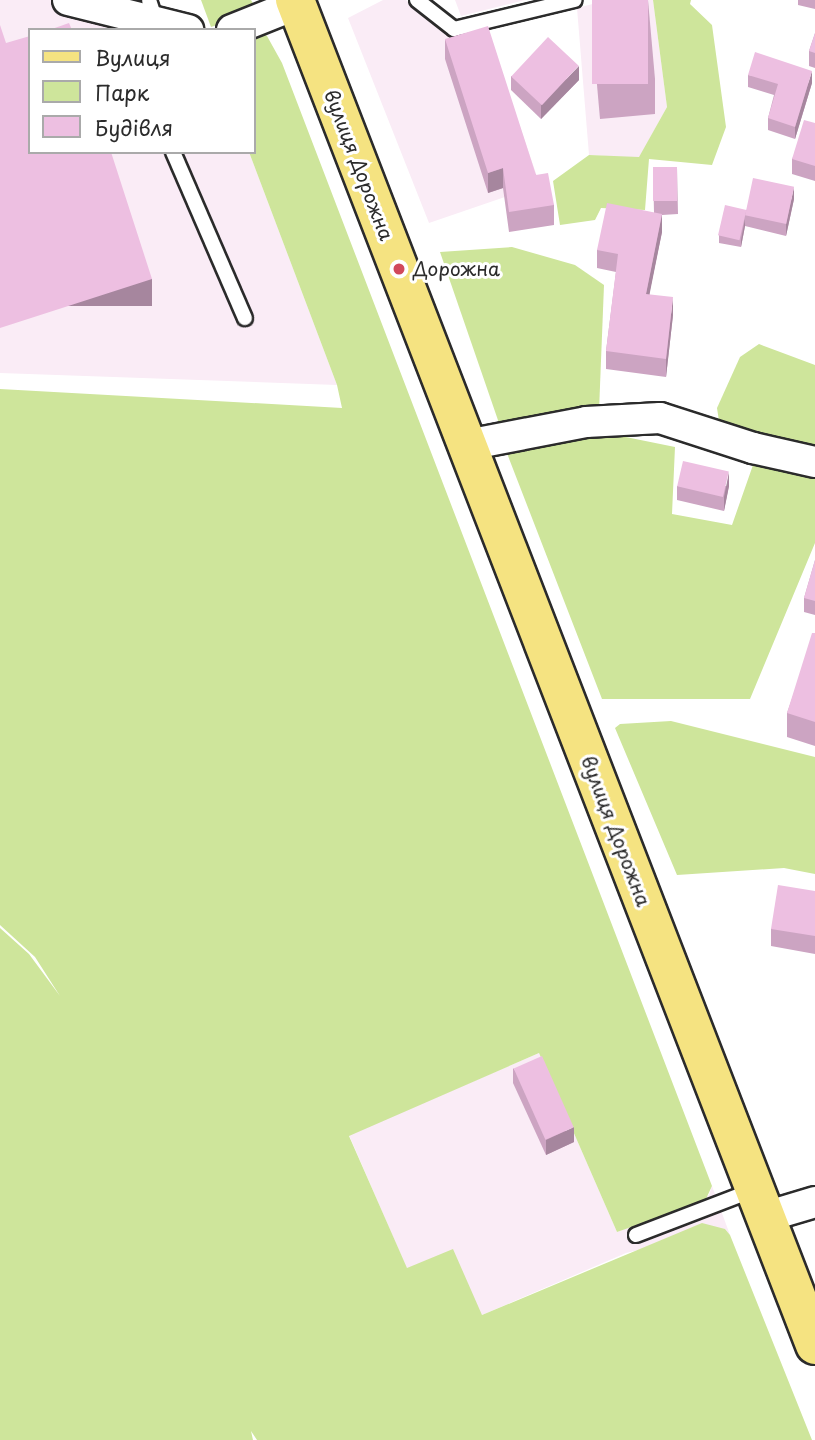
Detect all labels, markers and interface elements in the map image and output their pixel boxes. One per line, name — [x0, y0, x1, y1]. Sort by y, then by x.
legend — [28, 28, 256, 154]
text: Вулиця — [95, 41, 171, 73]
text: Парк — [95, 76, 149, 108]
street label: вулиця Дорожна — [320, 86, 398, 244]
text: Будівля — [95, 111, 173, 143]
place label: Дорожна — [413, 258, 500, 280]
marker: Дорожна — [391, 261, 407, 277]
street label: вулиця Дорожна — [577, 752, 655, 910]

